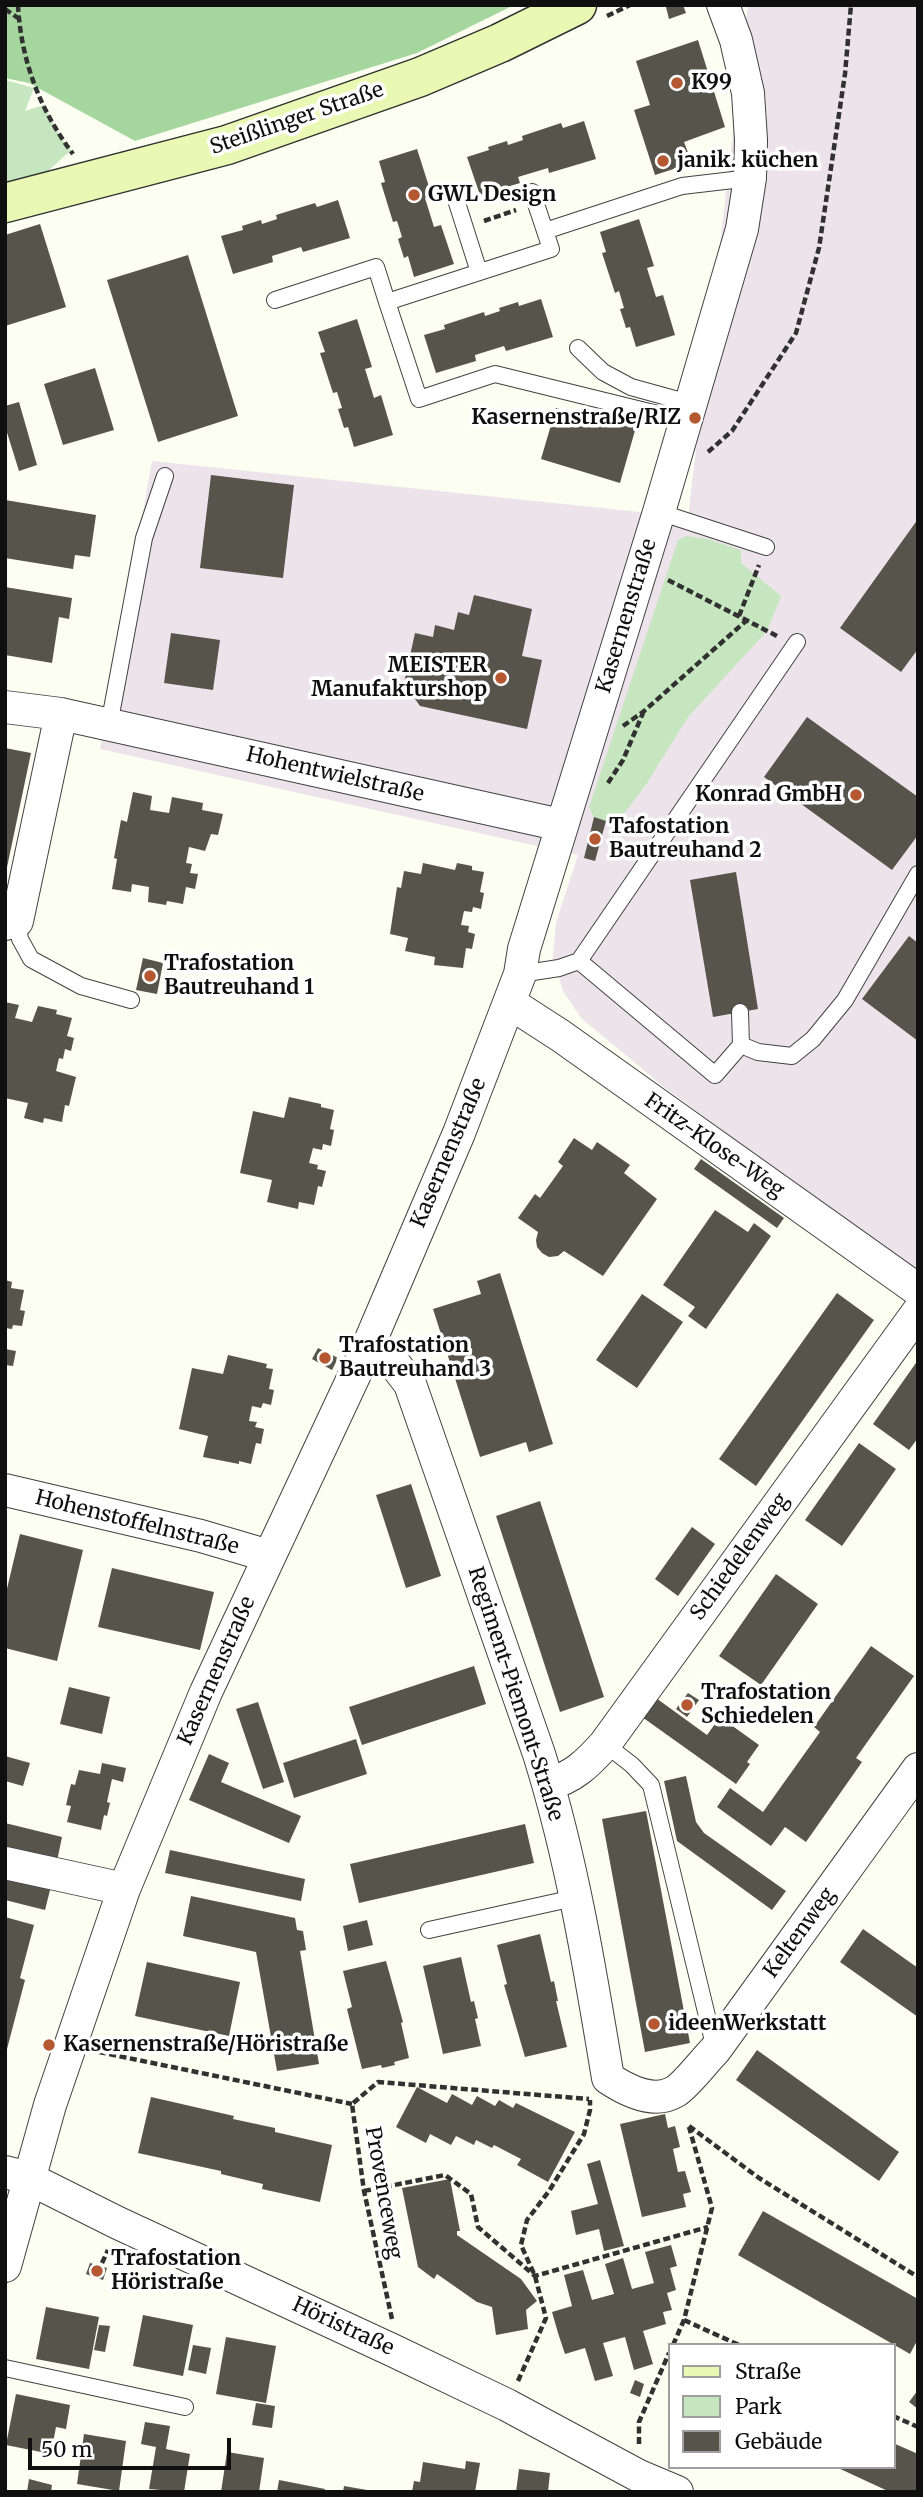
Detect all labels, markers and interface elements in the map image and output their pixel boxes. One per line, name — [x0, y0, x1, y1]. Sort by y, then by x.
place label: K99 — [691, 70, 732, 96]
marker: K99 — [669, 75, 685, 91]
street label: Steißlinger Straße — [207, 77, 387, 161]
place label: janik. küchen — [677, 148, 818, 174]
marker: janik. küchen — [655, 153, 671, 169]
place label: GWL Design — [428, 182, 556, 208]
marker: GWL Design — [406, 187, 422, 203]
place label: Kasernenstraße/RIZ — [471, 405, 681, 431]
marker: Kasernenstraße/RIZ — [687, 410, 703, 426]
street label: Kasernenstraße — [592, 536, 662, 696]
place label: MEISTER Manufakturshop — [311, 653, 487, 703]
marker: MEISTER Manufakturshop — [493, 670, 509, 686]
street label: Hohentwielstraße — [244, 742, 426, 808]
place label: Konrad GmbH — [695, 782, 842, 808]
marker: Konrad GmbH — [848, 787, 864, 803]
place label: Tafostation Bautreuhand 2 — [609, 814, 762, 864]
marker: Tafostation Bautreuhand 2 — [587, 831, 603, 847]
place label: Trafostation Bautreuhand 1 — [164, 951, 314, 1001]
marker: Trafostation Bautreuhand 1 — [142, 968, 158, 984]
street label: Kasernenstraße — [406, 1074, 492, 1232]
street label: Fritz-Klose-Weg — [639, 1088, 789, 1204]
place label: Trafostation Bautreuhand 3 — [339, 1333, 491, 1383]
marker: Trafostation Bautreuhand 3 — [317, 1350, 333, 1366]
street label: Hohenstoffelnstraße — [33, 1486, 241, 1560]
street label: Schiedelenweg — [685, 1489, 795, 1625]
street label: Regiment-Piemont-Straße — [462, 1564, 568, 1824]
street label: Kasernenstraße — [173, 1593, 261, 1749]
place label: Trafostation Schiedelen — [701, 1680, 831, 1730]
marker: Trafostation Schiedelen — [679, 1697, 695, 1713]
street label: Keltenweg — [759, 1883, 841, 1983]
place label: ideenWerkstatt — [668, 2011, 826, 2037]
marker: ideenWerkstatt — [646, 2016, 662, 2032]
place label: Kasernenstraße/Höristraße — [63, 2032, 348, 2058]
marker: Kasernenstraße/Höristraße — [41, 2037, 57, 2053]
street label: Provenceweg — [359, 2125, 407, 2261]
place label: Trafostation Höristraße — [111, 2246, 241, 2296]
marker: Trafostation Höristraße — [89, 2263, 105, 2279]
street label: Höristraße — [288, 2293, 398, 2361]
legend — [668, 2343, 895, 2469]
text: Straße — [735, 2358, 801, 2385]
text: Park — [735, 2393, 782, 2420]
scale bar — [32, 2424, 234, 2468]
text: Gebäude — [735, 2428, 822, 2455]
text: 50 m — [41, 2436, 92, 2463]

